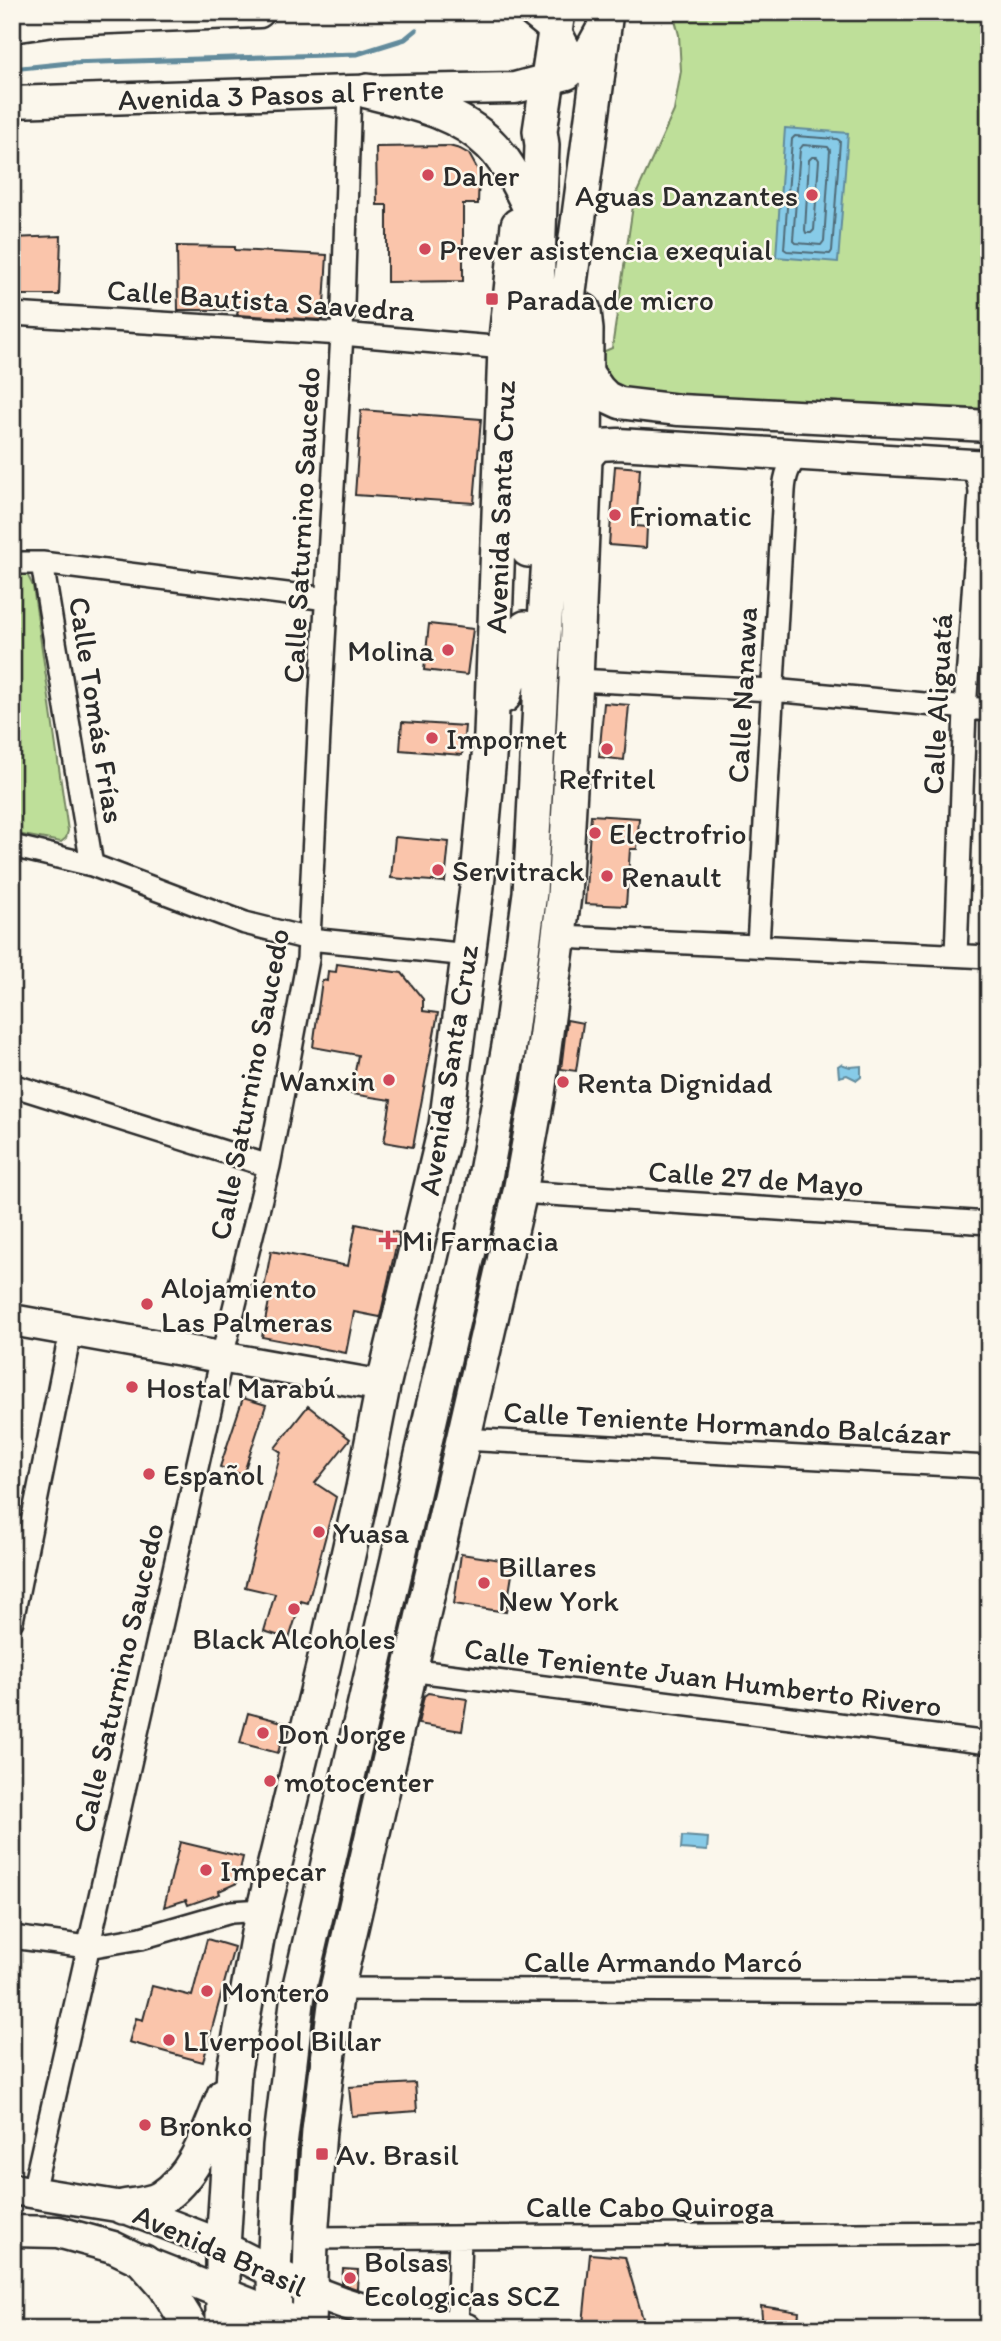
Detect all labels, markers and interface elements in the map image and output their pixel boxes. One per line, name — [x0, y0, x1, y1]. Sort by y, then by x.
street label: Avenida 3 Pasos al Frente — [117, 70, 445, 118]
place label: Daher — [442, 157, 520, 194]
marker: Daher — [420, 167, 436, 183]
place label: Aguas Danzantes — [575, 177, 798, 214]
marker: Aguas Danzantes — [804, 187, 820, 203]
place label: Prever asistencia exequial — [439, 231, 773, 268]
marker: Prever asistencia exequial — [417, 241, 433, 257]
street label: Calle Bautista Saavedra — [106, 271, 417, 329]
place label: Parada de micro — [506, 281, 714, 318]
marker: Parada de micro — [484, 291, 500, 307]
street label: Calle Saturnino Saucedo — [274, 366, 328, 684]
street label: Avenida Santa Cruz — [477, 380, 523, 634]
place label: Friomatic — [629, 497, 752, 534]
marker: Friomatic — [607, 507, 623, 523]
street label: Calle Tomás Frías — [61, 594, 133, 826]
street label: Calle Nanawa — [719, 606, 765, 784]
street label: Calle Aliguatá — [914, 612, 960, 796]
place label: Molina — [347, 632, 434, 669]
marker: Molina — [440, 642, 456, 658]
place label: Impornet — [446, 720, 567, 757]
marker: Impornet — [424, 730, 440, 746]
marker: Refritel — [599, 741, 615, 757]
place label: Refritel — [559, 760, 656, 797]
place label: Electrofrio — [609, 815, 747, 852]
marker: Electrofrio — [587, 825, 603, 841]
place label: Servitrack — [452, 852, 585, 889]
place label: Renault — [621, 858, 721, 895]
marker: Servitrack — [430, 862, 446, 878]
marker: Renault — [599, 868, 615, 884]
street label: Calle Saturnino Saucedo — [201, 925, 297, 1243]
street label: Avenida Santa Cruz — [410, 942, 486, 1198]
place label: Wanxin — [279, 1062, 375, 1099]
place label: Renta Dignidad — [577, 1064, 773, 1101]
marker: Wanxin — [381, 1072, 397, 1088]
marker: Renta Dignidad — [555, 1074, 571, 1090]
street label: Calle 27 de Mayo — [647, 1152, 865, 1204]
place label: Mi Farmacia — [402, 1222, 559, 1259]
marker: Mi Farmacia — [380, 1232, 396, 1248]
place label: Alojamiento Las Palmeras — [161, 1269, 333, 1340]
marker: Alojamiento Las Palmeras — [139, 1296, 155, 1312]
place label: Hostal Marabú — [146, 1369, 336, 1406]
marker: Hostal Marabú — [124, 1379, 140, 1395]
street label: Calle Teniente Hormando Balcázar — [502, 1393, 952, 1453]
place label: Español — [163, 1456, 265, 1493]
marker: Español — [141, 1466, 157, 1482]
place label: Yuasa — [333, 1514, 410, 1551]
street label: Calle Saturnino Saucedo — [64, 1520, 172, 1836]
marker: Yuasa — [311, 1524, 327, 1540]
place label: Billares New York — [498, 1548, 619, 1619]
marker: Billares New York — [476, 1575, 492, 1591]
marker: Black Alcoholes — [286, 1601, 302, 1617]
place label: Black Alcoholes — [192, 1620, 396, 1657]
street label: Calle Teniente Juan Humberto Rivero — [462, 1629, 944, 1725]
place label: Don Jorge — [277, 1715, 406, 1752]
marker: Don Jorge — [255, 1725, 271, 1741]
place label: motocenter — [284, 1763, 434, 1800]
marker: motocenter — [262, 1773, 278, 1789]
place label: Impecar — [220, 1852, 326, 1889]
marker: Impecar — [198, 1862, 214, 1878]
street label: Calle Armando Marcó — [524, 1943, 802, 1980]
place label: Montero — [221, 1973, 330, 2010]
marker: Montero — [199, 1983, 215, 1999]
place label: LIverpool Billar — [183, 2022, 381, 2059]
marker: LIverpool Billar — [161, 2032, 177, 2048]
place label: Bronko — [159, 2107, 252, 2144]
marker: Bronko — [137, 2117, 153, 2133]
place label: Av. Brasil — [336, 2136, 459, 2173]
marker: Av. Brasil — [314, 2146, 330, 2162]
street label: Calle Cabo Quiroga — [526, 2188, 775, 2225]
street label: Avenida Brasil — [128, 2195, 313, 2305]
place label: Bolsas Ecologicas SCZ — [364, 2243, 560, 2314]
marker: Bolsas Ecologicas SCZ — [342, 2270, 358, 2286]

